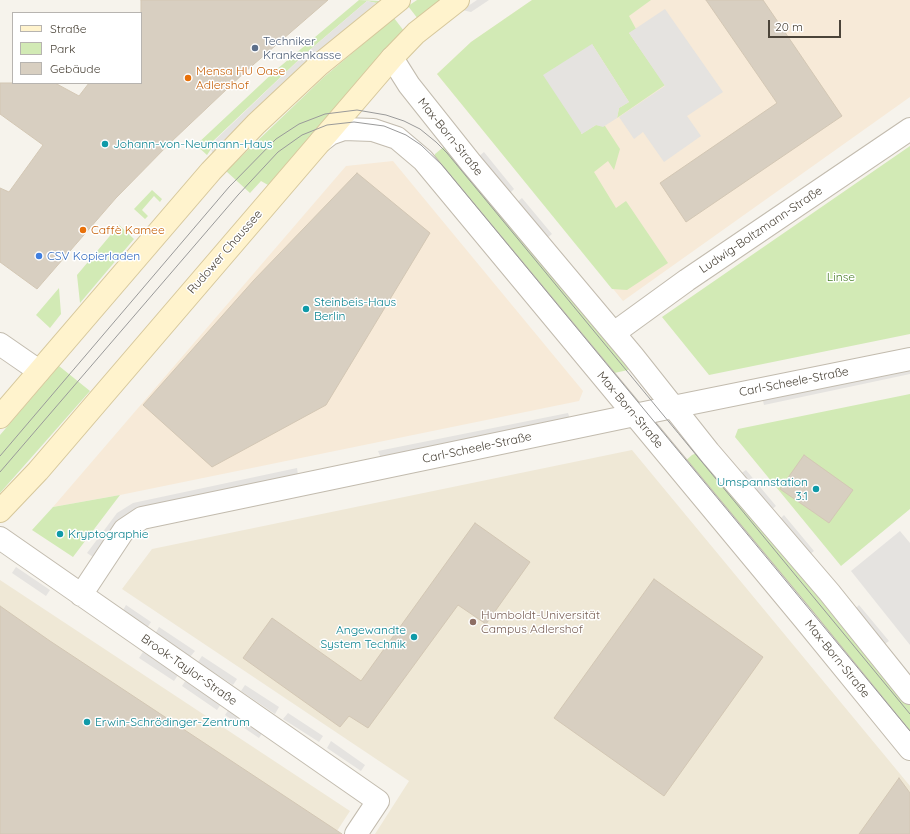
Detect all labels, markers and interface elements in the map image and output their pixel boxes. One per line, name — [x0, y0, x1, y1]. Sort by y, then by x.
legend — [12, 12, 142, 84]
scale bar — [770, 12, 843, 38]
text: 20 m — [775, 19, 803, 34]
text: Straße — [50, 21, 87, 36]
place label: Techniker Krankenkasse — [263, 34, 341, 62]
text: Park — [50, 41, 75, 56]
marker: Techniker Krankenkasse — [250, 43, 260, 53]
text: Gebäude — [50, 61, 100, 76]
place label: Mensa HU Oase Adlershof — [196, 64, 285, 92]
marker: Mensa HU Oase Adlershof — [183, 73, 193, 83]
street label: Max-Born-Straße — [414, 95, 486, 179]
place label: Johann-von-Neumann-Haus — [113, 137, 272, 151]
marker: Johann-von-Neumann-Haus — [100, 139, 110, 149]
street label: Ludwig-Boltzmann-Straße — [697, 183, 825, 277]
street label: Rudower Chaussee — [185, 207, 265, 297]
place label: Caffè Kamee — [91, 223, 165, 237]
marker: Caffè Kamee — [78, 225, 88, 235]
place label: CSV Kopierladen — [47, 249, 140, 263]
marker: CSV Kopierladen — [34, 251, 44, 261]
park label: Linse — [827, 270, 855, 284]
place label: Steinbeis-Haus Berlin — [314, 295, 396, 323]
marker: Steinbeis-Haus Berlin — [301, 304, 311, 314]
street label: Carl-Scheele-Straße — [738, 364, 850, 400]
street label: Max-Born-Straße — [594, 369, 666, 451]
street label: Carl-Scheele-Straße — [421, 429, 533, 467]
place label: Umspannstation 3.1 — [717, 475, 808, 503]
marker: Umspannstation 3.1 — [811, 484, 821, 494]
place label: Kryptographie — [68, 527, 149, 541]
marker: Kryptographie — [55, 529, 65, 539]
place label: Humboldt-Universität Campus Adlershof — [481, 608, 600, 636]
marker: Humboldt-Universität Campus Adlershof — [468, 617, 478, 627]
street label: Max-Born-Straße — [801, 617, 873, 701]
place label: Angewandte System Technik — [320, 623, 406, 651]
street label: Brook-Taylor-Straße — [138, 631, 240, 709]
marker: Angewandte System Technik — [409, 632, 419, 642]
place label: Erwin-Schrödinger-Zentrum — [95, 715, 250, 729]
marker: Erwin-Schrödinger-Zentrum — [82, 717, 92, 727]

